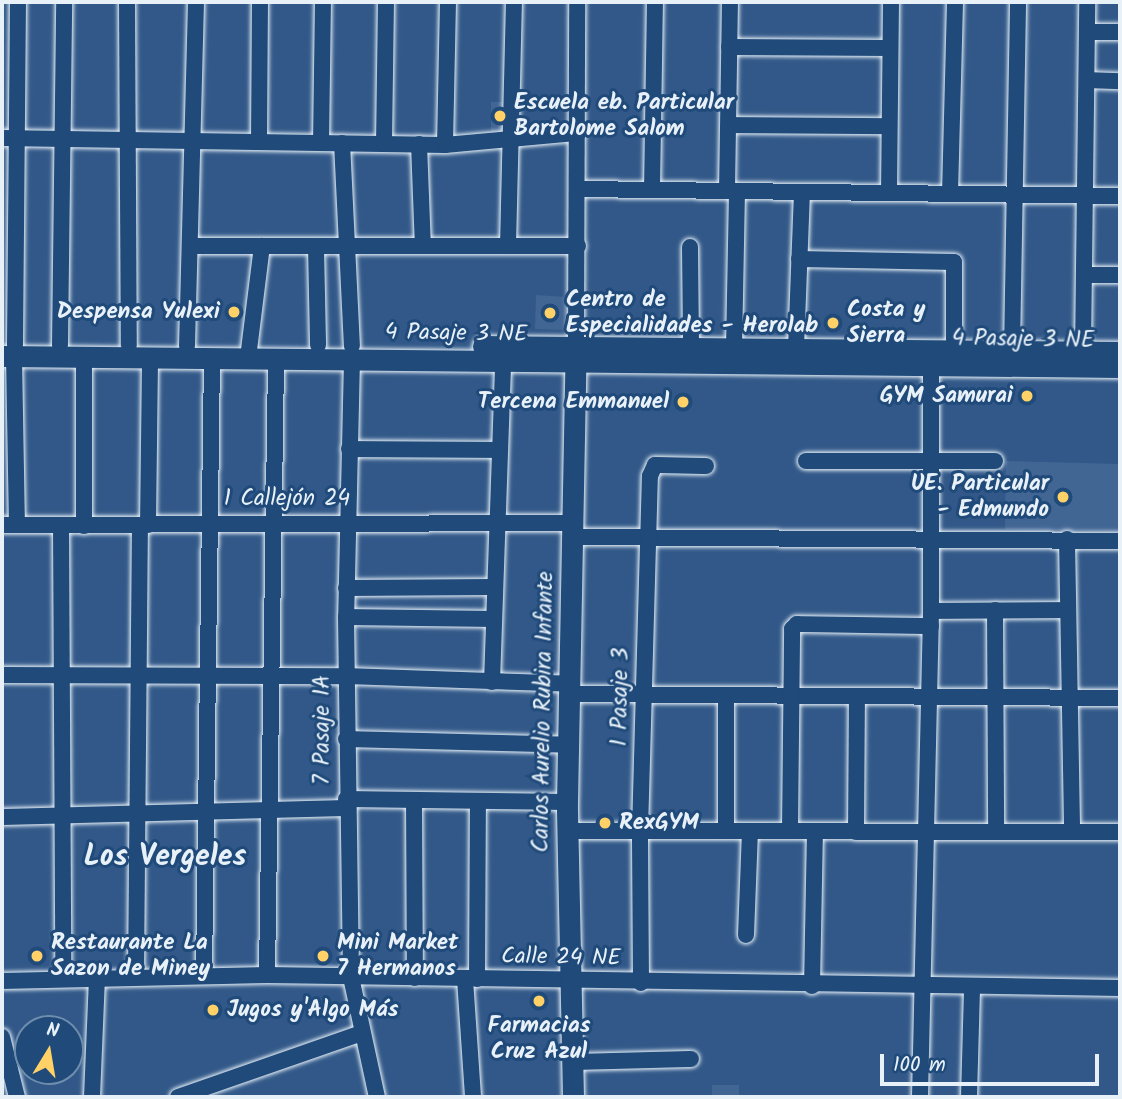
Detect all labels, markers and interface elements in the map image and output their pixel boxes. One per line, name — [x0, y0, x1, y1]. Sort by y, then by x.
place label: Escuela eb. Particular Bartolome Salom — [514, 89, 734, 143]
marker: Escuela eb. Particular Bartolome Salom — [492, 108, 508, 124]
place label: Centro de Especialidades - Herolab — [566, 286, 818, 340]
place label: Costa y Sierra — [847, 296, 925, 350]
place label: Despensa Yulexi — [57, 298, 220, 326]
marker: Centro de Especialidades - Herolab — [540, 303, 560, 323]
marker: Despensa Yulexi — [226, 304, 242, 320]
marker: Costa y Sierra — [825, 315, 841, 331]
street label: 4 Pasaje 3 NE — [384, 319, 528, 349]
street label: 4 Pasaje 3 NE — [951, 325, 1095, 355]
place label: GYM Samurai — [880, 382, 1013, 410]
place label: Tercena Emmanuel — [478, 388, 669, 416]
marker: GYM Samurai — [1019, 388, 1035, 404]
marker: Tercena Emmanuel — [675, 394, 691, 410]
place label: UE. Particular - Edmundo — [911, 470, 1049, 524]
street label: 1 Callejón 24 — [224, 485, 350, 513]
marker: UE. Particular - Edmundo — [1055, 489, 1071, 505]
street label: Carlos Aurelio Rubira Infante — [528, 571, 560, 853]
street label: 1 Pasaje 3 — [606, 647, 636, 747]
street label: 7 Pasaje 1A — [309, 675, 337, 785]
place label: RexGYM — [619, 809, 699, 837]
marker: RexGYM — [597, 815, 613, 831]
district label: Los Vergeles — [84, 839, 246, 875]
place label: Restaurante La Sazon de Miney — [51, 929, 210, 983]
place label: Mini Market 7 Hermanos — [337, 929, 458, 983]
street label: Calle 24 NE — [501, 943, 621, 973]
marker: Restaurante La Sazon de Miney — [29, 948, 45, 964]
marker: Mini Market 7 Hermanos — [315, 948, 331, 964]
marker: Farmacias Cruz Azul — [531, 993, 547, 1009]
place label: Jugos y'Algo Más — [227, 996, 399, 1024]
marker: Jugos y'Algo Más — [205, 1002, 221, 1018]
place label: Farmacias Cruz Azul — [488, 1012, 590, 1066]
north arrow — [14, 1015, 84, 1085]
text: N — [44, 1015, 61, 1047]
scale bar — [884, 1040, 1103, 1084]
text: 100 m — [893, 1049, 946, 1082]

